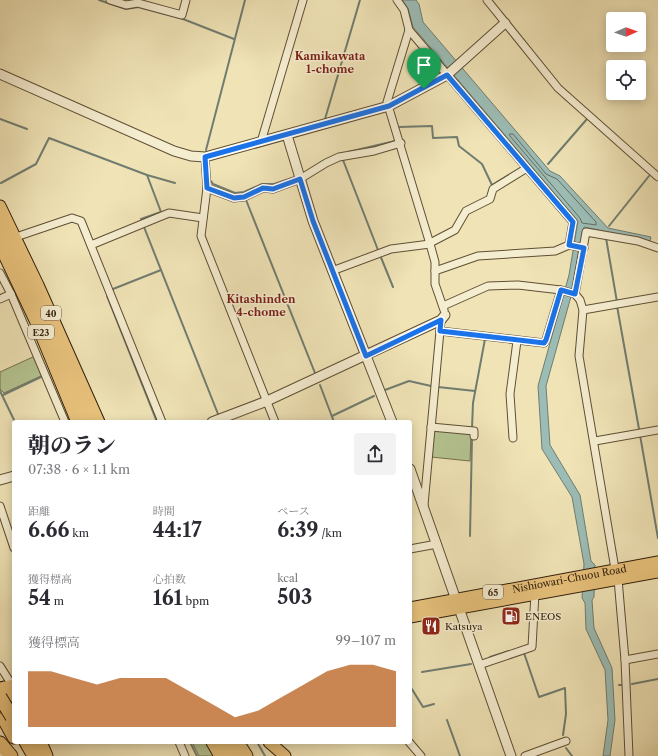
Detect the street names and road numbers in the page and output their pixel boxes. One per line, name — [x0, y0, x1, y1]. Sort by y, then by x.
road number: 40 — [41, 306, 61, 320]
road number: E23 — [28, 325, 54, 339]
street label: Nishiowari-Chuou Road — [511, 562, 627, 595]
road number: 65 — [483, 585, 503, 599]

